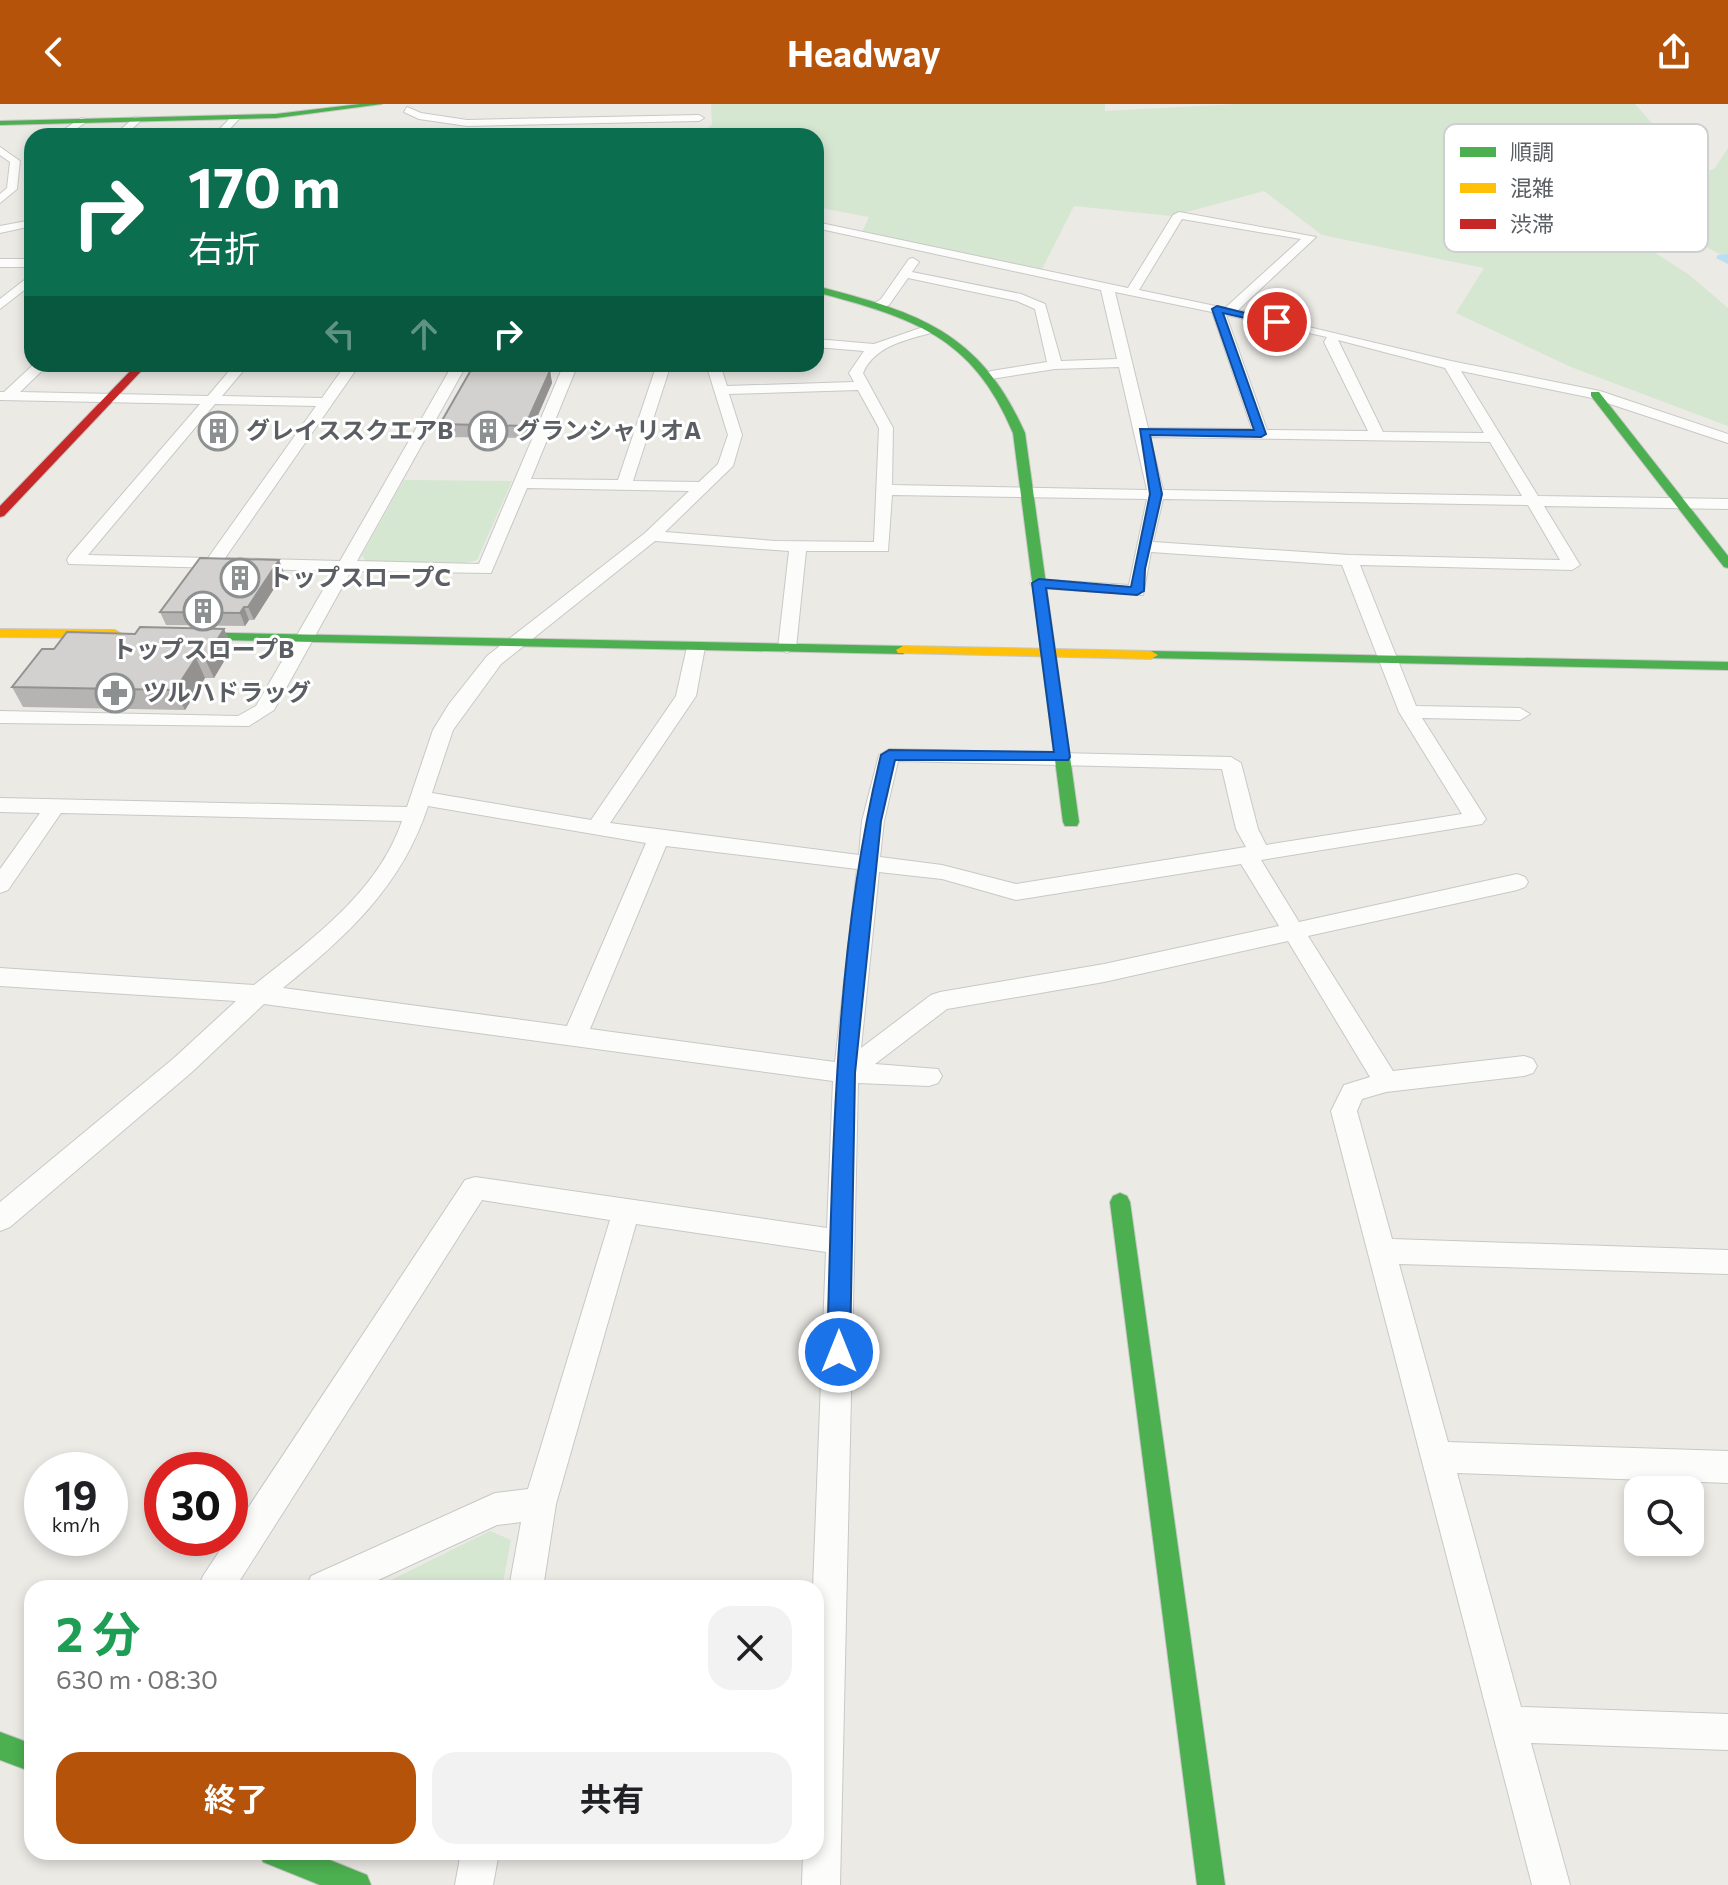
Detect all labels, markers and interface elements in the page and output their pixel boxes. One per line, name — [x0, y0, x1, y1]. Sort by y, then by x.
icon: back — [32, 30, 76, 74]
text: Headway — [787, 30, 941, 74]
icon: share — [1652, 30, 1696, 74]
legend — [1444, 124, 1708, 252]
text: 順調 — [1510, 138, 1554, 165]
text: 170 m — [188, 151, 341, 220]
icon: right — [56, 160, 160, 264]
text: 混雑 — [1510, 174, 1554, 201]
text: 渋滞 — [1510, 210, 1554, 237]
text: 右折 — [188, 225, 260, 269]
pin — [1243, 288, 1311, 356]
icon: arrive — [1255, 300, 1299, 344]
icon: left — [318, 312, 362, 356]
icon: ahead — [402, 312, 446, 356]
icon: right — [486, 312, 530, 356]
building icon: グレイススクエアB — [197, 410, 239, 452]
building icon: グランシャリオA — [467, 410, 509, 452]
place label: グレイススクエアB — [246, 415, 453, 444]
place label: グランシャリオA — [516, 415, 701, 444]
building icon: トップスロープC — [219, 557, 261, 599]
place label: トップスロープC — [268, 562, 451, 591]
building icon: トップスロープB — [182, 590, 224, 632]
place label: トップスロープB — [112, 634, 294, 663]
pharmacy icon: ツルハドラッグ — [94, 672, 136, 714]
place label: ツルハドラッグ — [143, 677, 311, 706]
position arrow — [797, 1310, 881, 1394]
speed limit sign: 30 — [144, 1452, 248, 1556]
text: 19 — [55, 1469, 97, 1518]
map controls — [1624, 1476, 1704, 1556]
button: search — [1624, 1476, 1704, 1556]
text: km/h — [52, 1512, 100, 1536]
text: 2 分 — [56, 1603, 140, 1662]
button: close — [708, 1606, 792, 1690]
text: 630 m · 08:30 — [56, 1663, 218, 1694]
button: 終了 — [56, 1752, 416, 1844]
button: 共有 — [432, 1752, 792, 1844]

